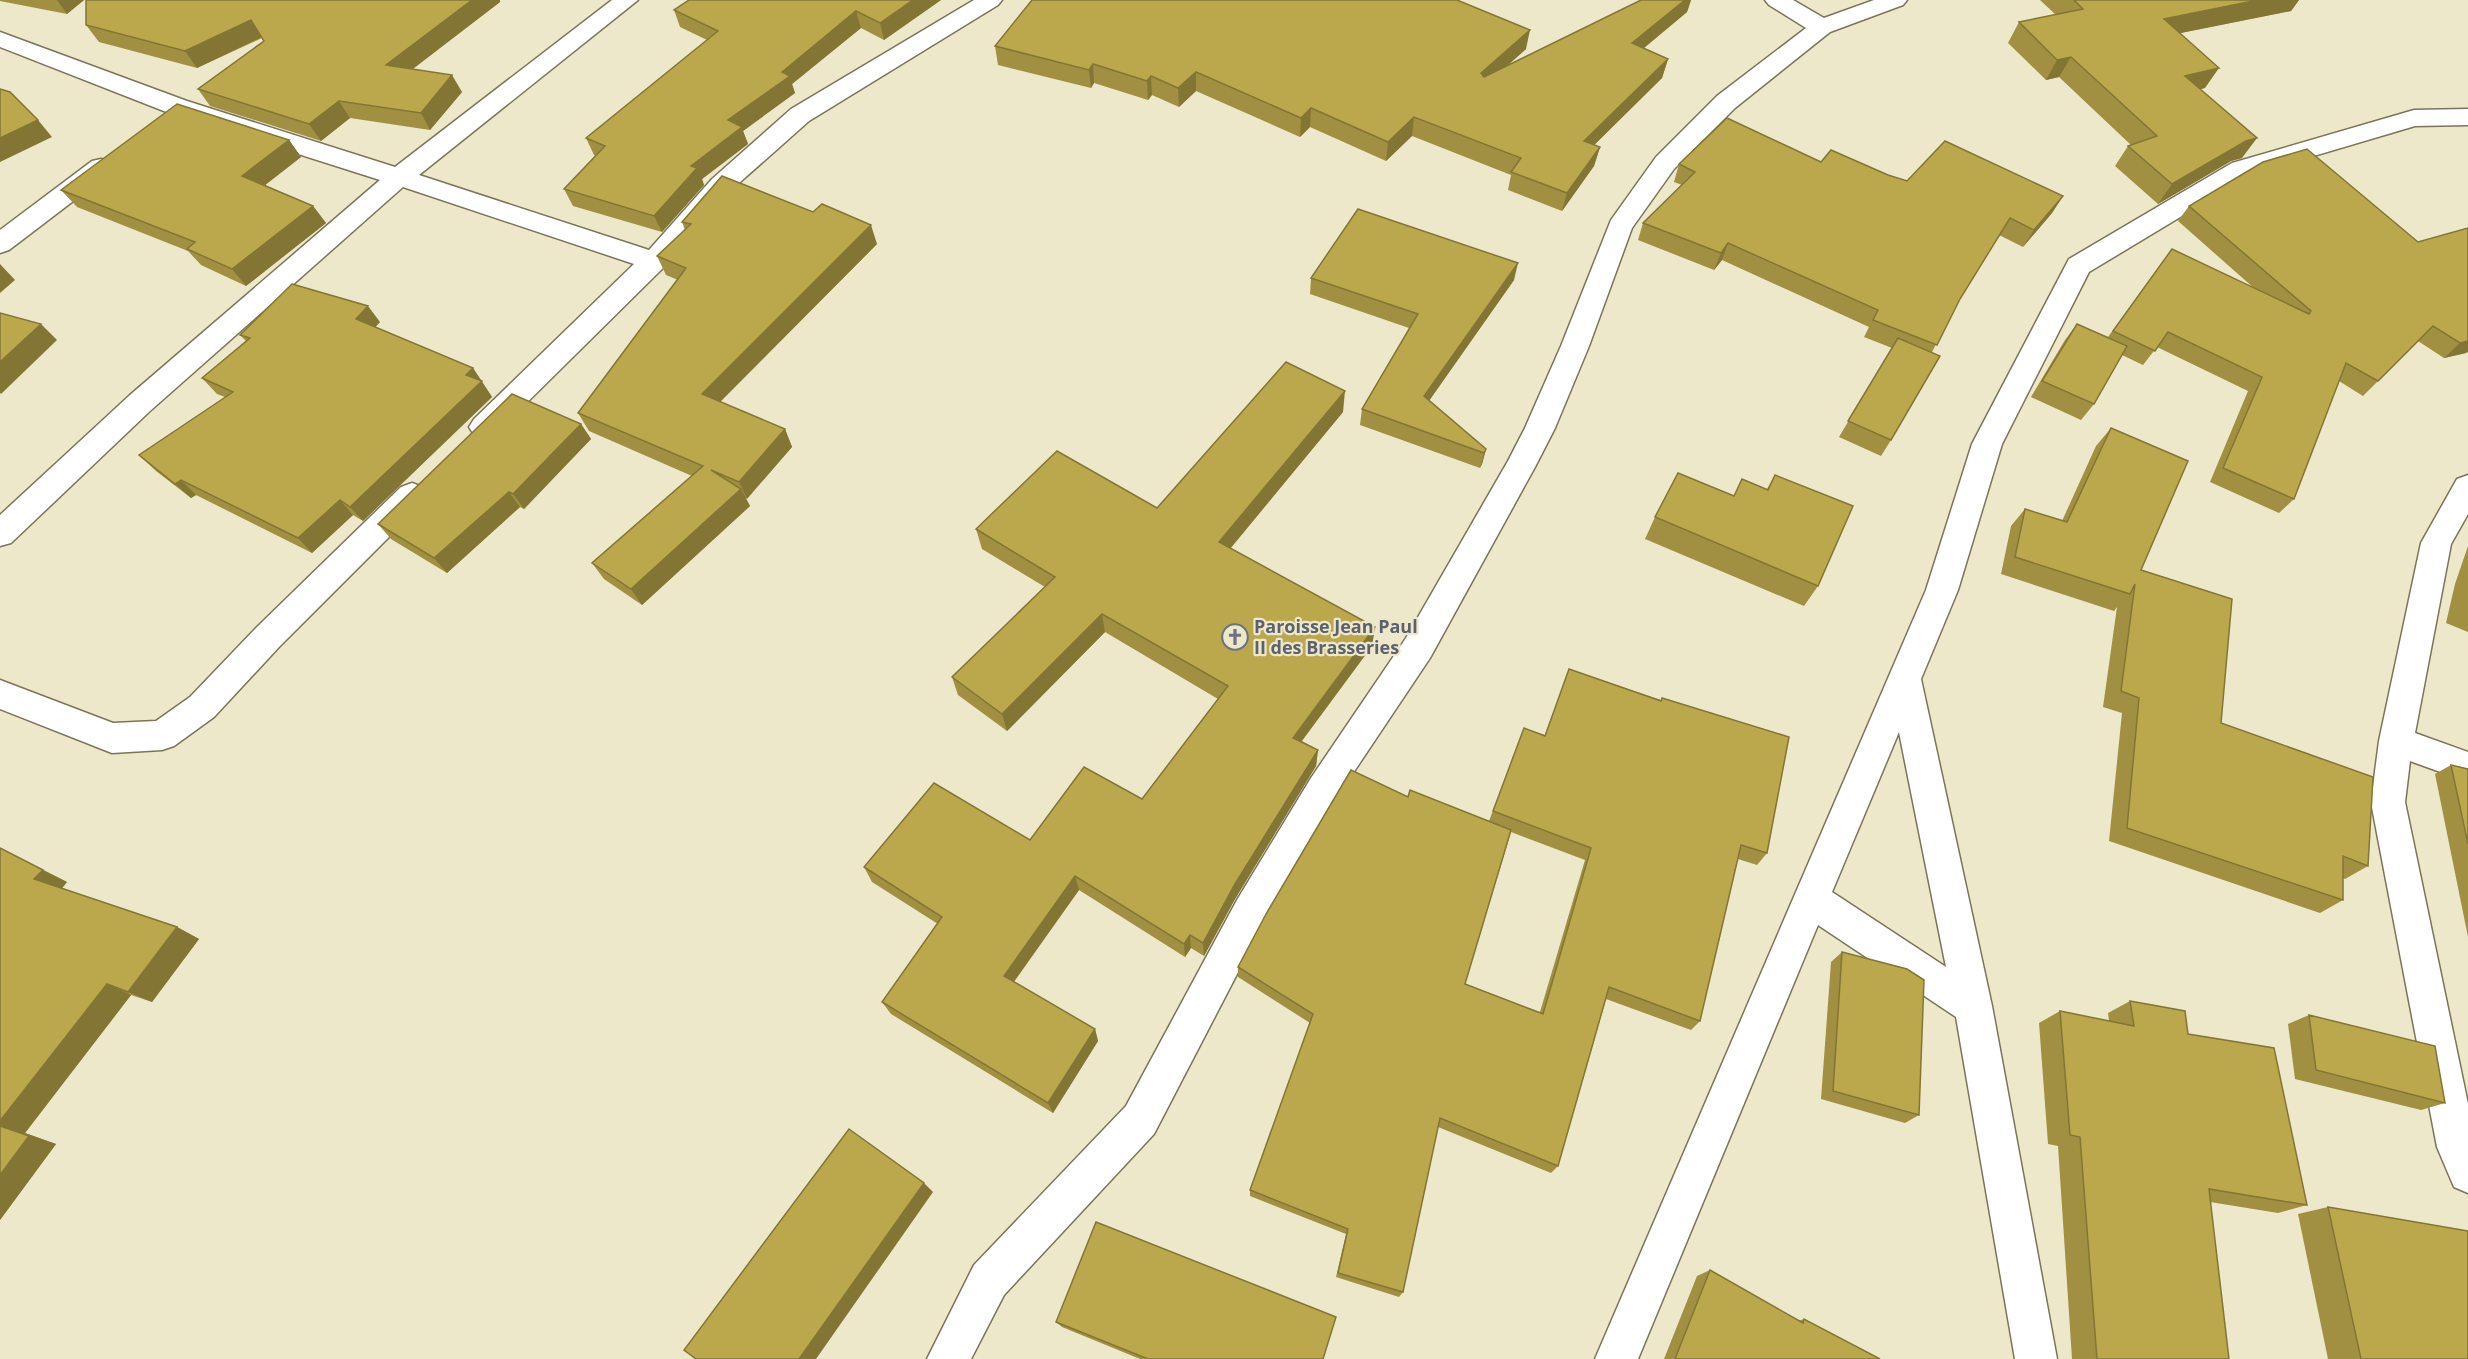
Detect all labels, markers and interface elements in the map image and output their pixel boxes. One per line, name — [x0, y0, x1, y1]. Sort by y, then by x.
place label: Paroisse Jean Paul II des Brasseries — [1254, 614, 1418, 659]
church icon: Paroisse Jean Paul II des Brasseries — [1220, 622, 1250, 652]

